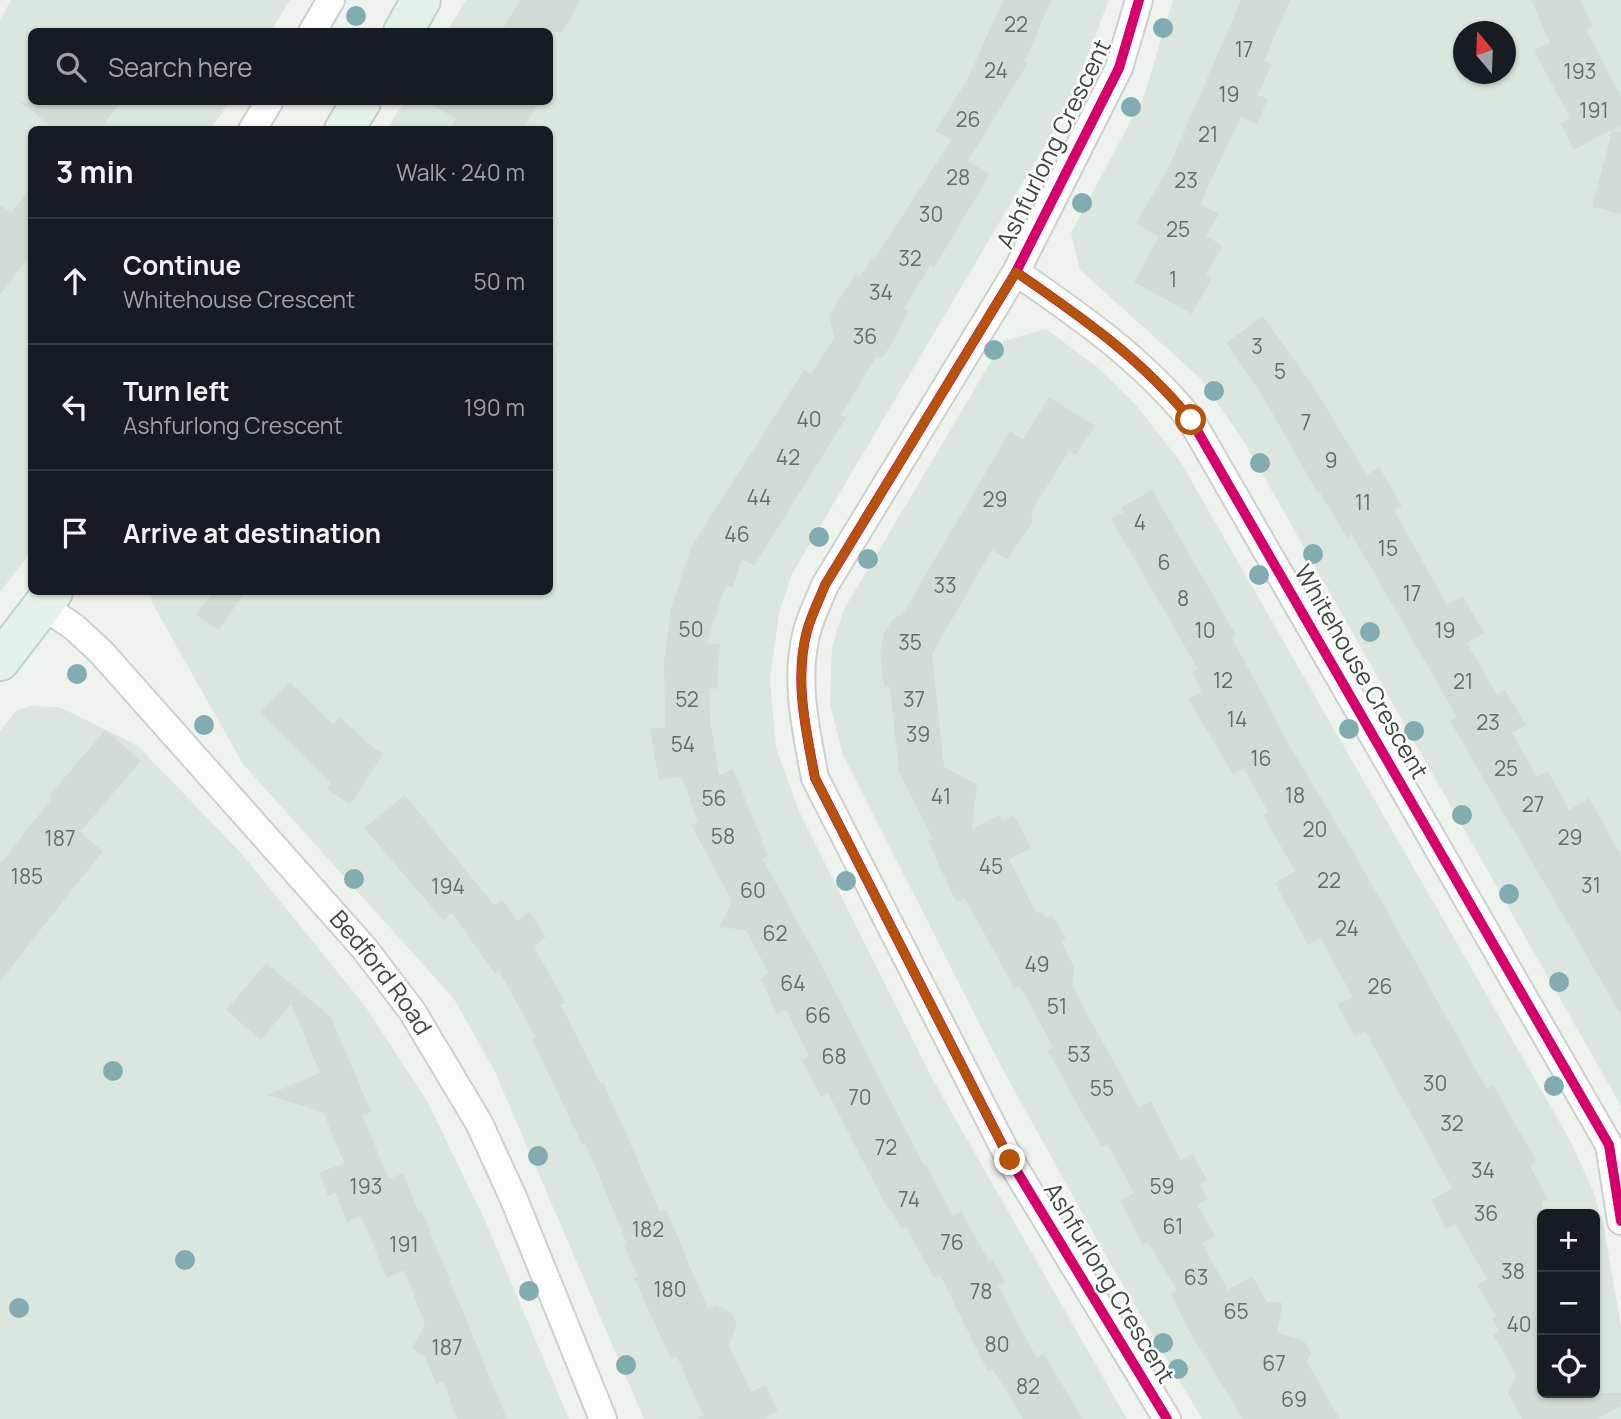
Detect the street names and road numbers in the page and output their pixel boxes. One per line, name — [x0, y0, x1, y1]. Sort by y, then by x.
street label: Ashfurlong Crescent — [988, 33, 1118, 254]
street label: Whitehouse Crescent — [1287, 558, 1437, 784]
street label: Bedford Road — [323, 902, 440, 1040]
street label: Ashfurlong Crescent — [1037, 1175, 1183, 1389]

